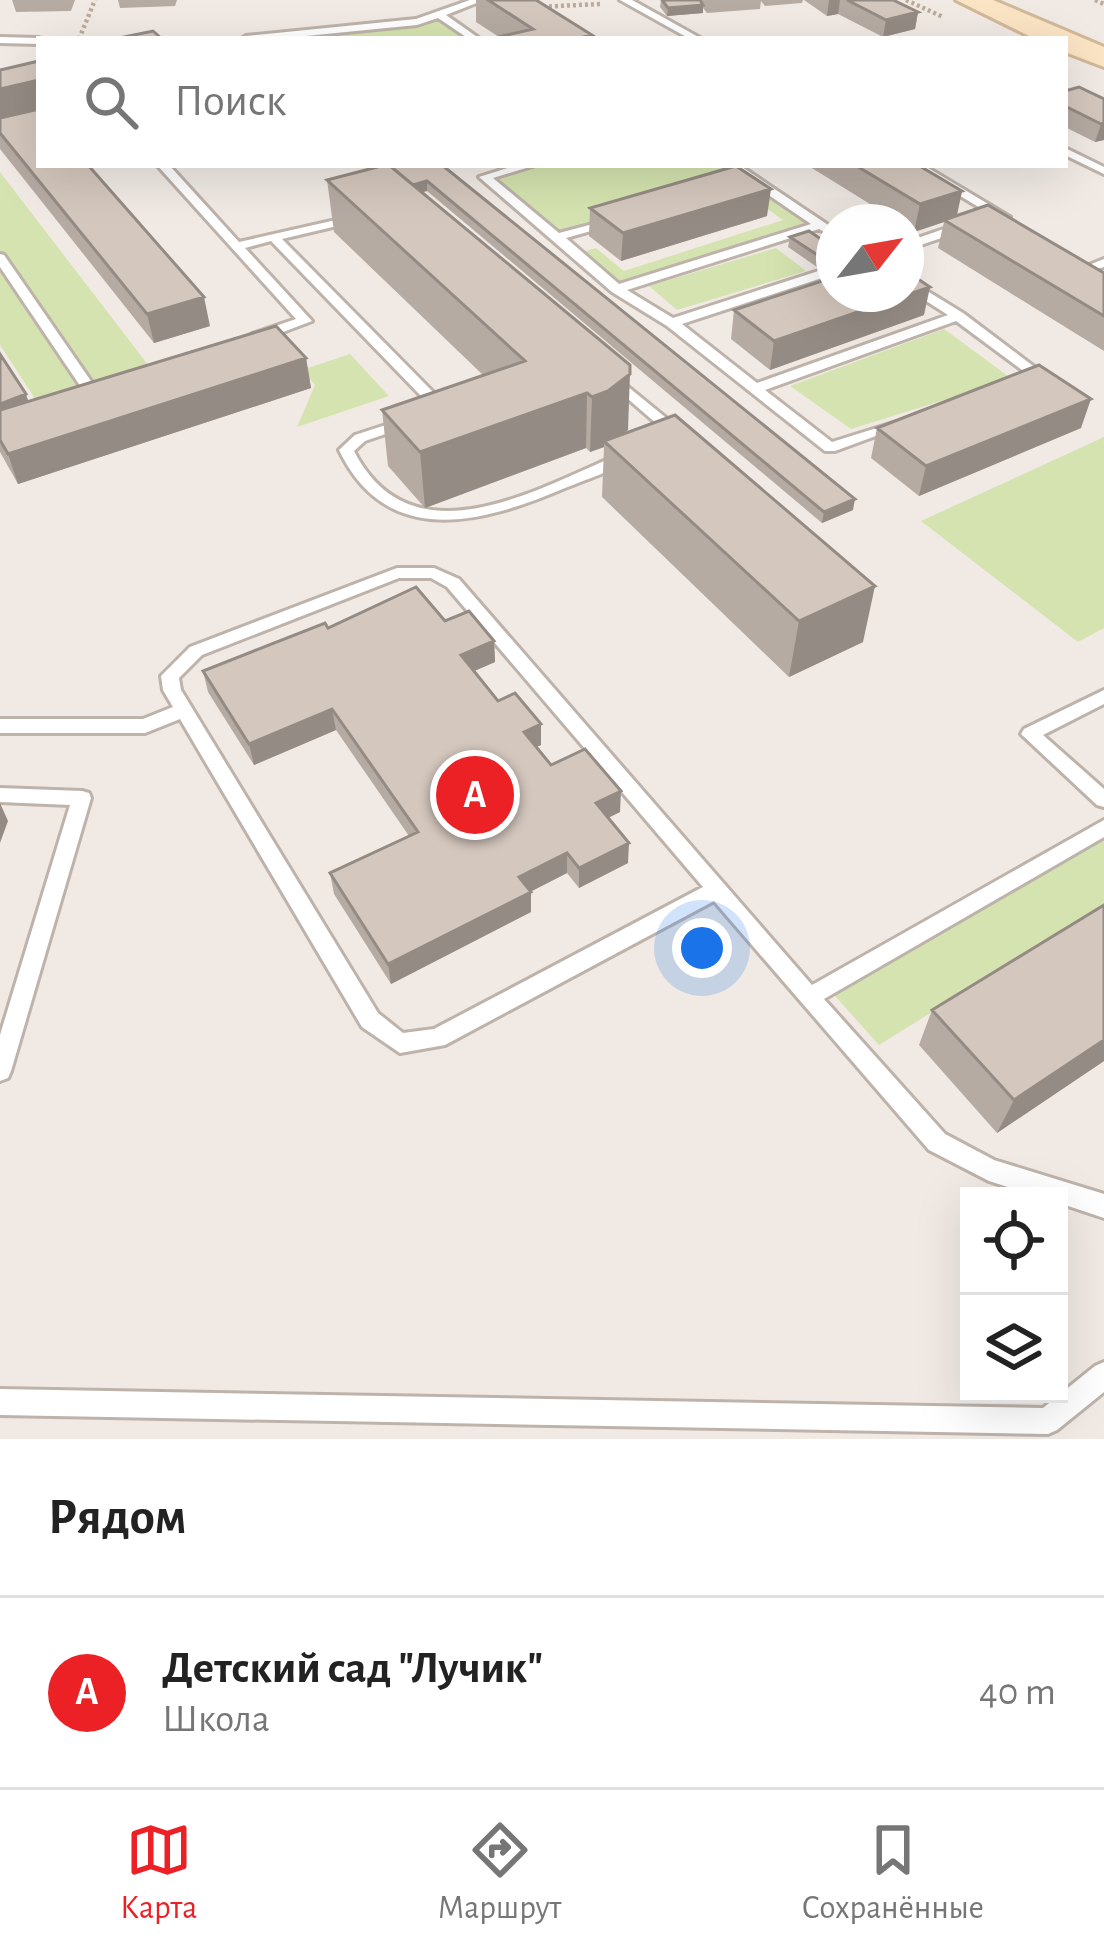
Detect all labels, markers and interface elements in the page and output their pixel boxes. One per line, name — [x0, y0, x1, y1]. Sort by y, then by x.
search box — [36, 36, 1068, 168]
icon: search — [78, 69, 144, 135]
text: Поиск — [174, 79, 286, 124]
north arrow — [816, 204, 924, 312]
pin: A — [436, 750, 514, 840]
your location — [672, 918, 732, 978]
map controls — [960, 1187, 1068, 1403]
button: locate — [960, 1187, 1068, 1295]
button: layers — [960, 1295, 1068, 1403]
text: Рядом — [48, 1492, 187, 1543]
text: Детский сад "Лучик" — [162, 1646, 543, 1691]
text: A — [75, 1673, 99, 1712]
text: 40 m — [979, 1673, 1056, 1712]
text: Школа — [162, 1700, 270, 1739]
tab: Карта — [120, 1817, 197, 1929]
tab: Маршрут — [438, 1817, 561, 1929]
tab: Сохранённые — [802, 1817, 984, 1929]

